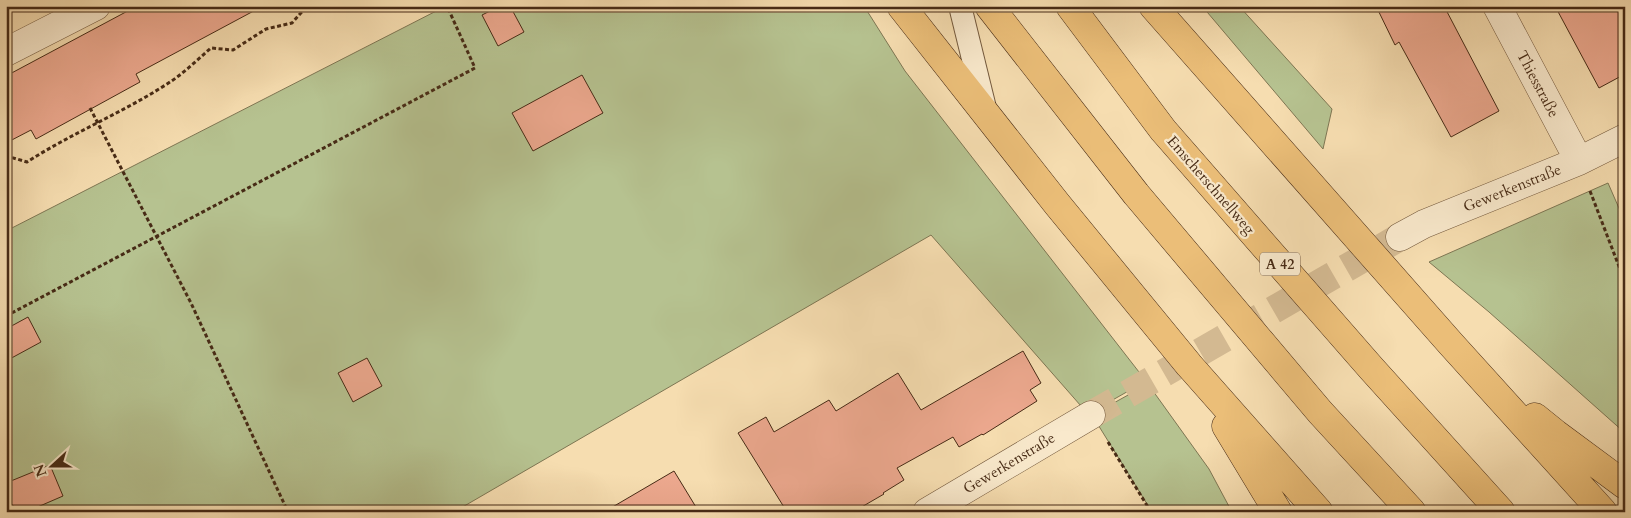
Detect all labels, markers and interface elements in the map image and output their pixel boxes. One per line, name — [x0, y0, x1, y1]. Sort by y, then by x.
street label: Thiesstraße — [1512, 47, 1564, 121]
street label: Emscherschnellweg — [1163, 131, 1260, 239]
street label: Gewerkenstraße — [1460, 159, 1564, 217]
road number: A 42 — [1260, 252, 1300, 276]
street label: Gewerkenstraße — [959, 428, 1059, 498]
north arrow — [28, 440, 78, 490]
text: N — [29, 461, 51, 480]

